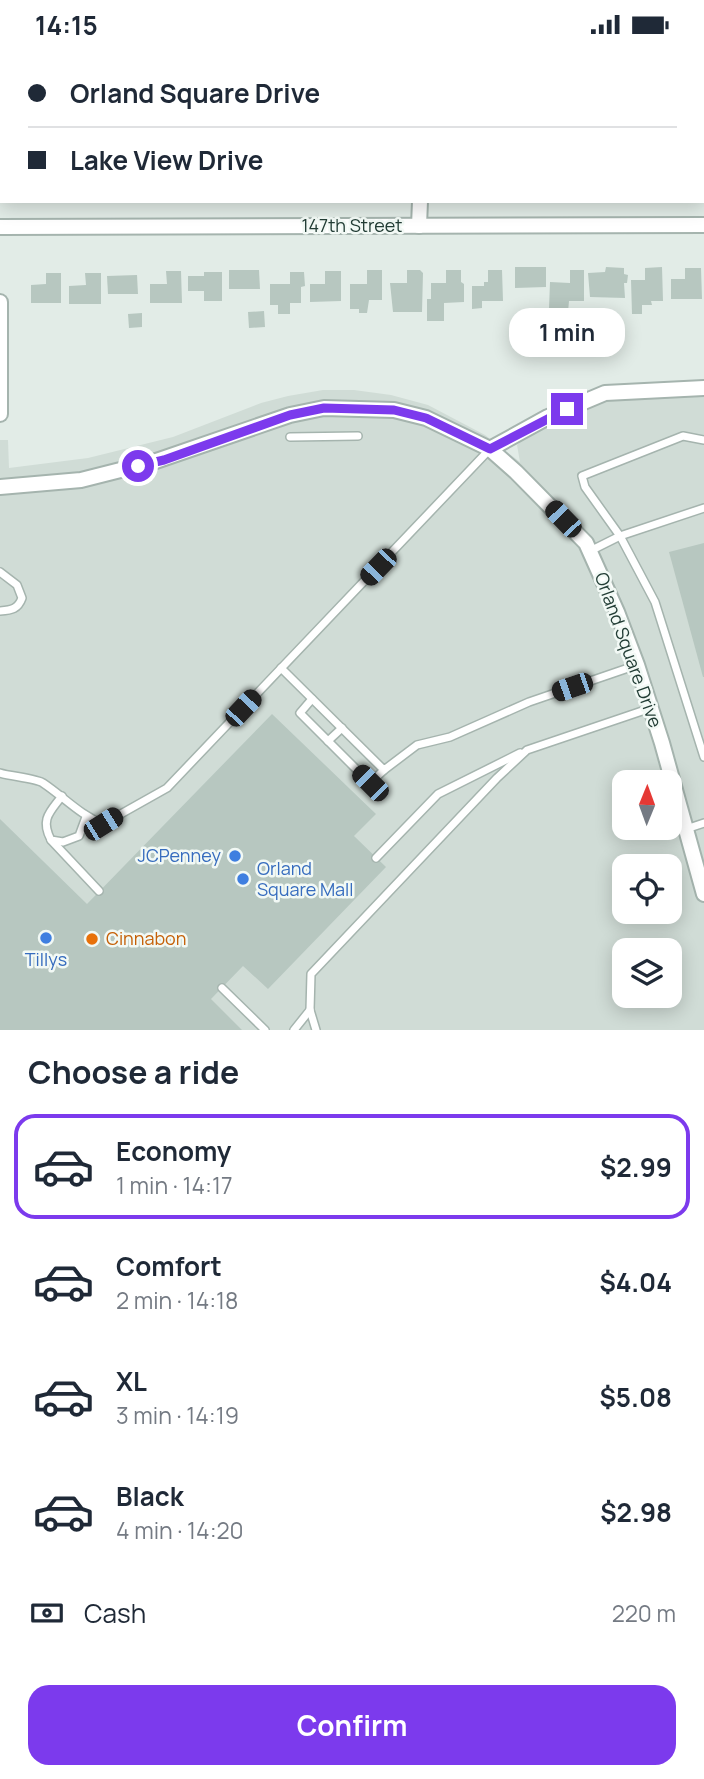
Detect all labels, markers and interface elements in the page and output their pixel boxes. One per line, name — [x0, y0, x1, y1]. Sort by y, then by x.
text: 14:15 — [35, 7, 98, 43]
text: Orland Square Drive — [70, 75, 320, 111]
text: Lake View Drive — [70, 142, 263, 178]
street label: 147th Street — [301, 213, 403, 237]
callout: 1 min — [509, 307, 625, 357]
text: 1 min — [539, 316, 595, 348]
route end — [551, 393, 583, 425]
route start — [122, 450, 154, 482]
car — [541, 497, 586, 541]
car — [356, 545, 401, 589]
street label: Orland Square Drive — [590, 569, 668, 731]
car — [549, 670, 596, 704]
car — [221, 685, 266, 731]
car — [348, 761, 393, 805]
north arrow — [612, 770, 682, 840]
map controls — [612, 770, 682, 1008]
car — [80, 804, 127, 844]
place label: JCPenney — [138, 843, 221, 867]
marker: JCPenney — [227, 848, 243, 864]
button: locate — [612, 854, 682, 924]
place label: Orland Square Mall — [257, 856, 353, 901]
marker: Orland Square Mall — [235, 871, 251, 887]
place label: Cinnabon — [106, 926, 186, 950]
marker: Tillys — [38, 930, 54, 946]
marker: Cinnabon — [84, 931, 100, 947]
button: layers — [612, 938, 682, 1008]
place label: Tillys — [25, 947, 67, 971]
text: Choose a ride — [28, 1050, 239, 1094]
text: Economy — [116, 1133, 231, 1169]
icon: car — [32, 1135, 95, 1198]
text: $2.99 — [600, 1149, 672, 1185]
text: 1 min · 14:17 — [116, 1169, 232, 1201]
text: Comfort — [116, 1248, 222, 1284]
icon: car — [32, 1250, 95, 1313]
text: $4.04 — [600, 1264, 672, 1300]
text: 2 min · 14:18 — [116, 1284, 238, 1316]
text: XL — [116, 1363, 147, 1399]
icon: car — [32, 1365, 95, 1428]
text: $5.08 — [600, 1379, 672, 1415]
text: 3 min · 14:19 — [116, 1399, 239, 1431]
text: Black — [116, 1478, 184, 1514]
icon: car — [32, 1480, 95, 1543]
text: $2.98 — [600, 1494, 672, 1530]
text: 4 min · 14:20 — [116, 1514, 244, 1546]
icon: cash — [28, 1594, 66, 1632]
text: Cash — [84, 1595, 146, 1631]
text: 220 m — [612, 1597, 676, 1629]
button: Confirm — [28, 1685, 676, 1765]

